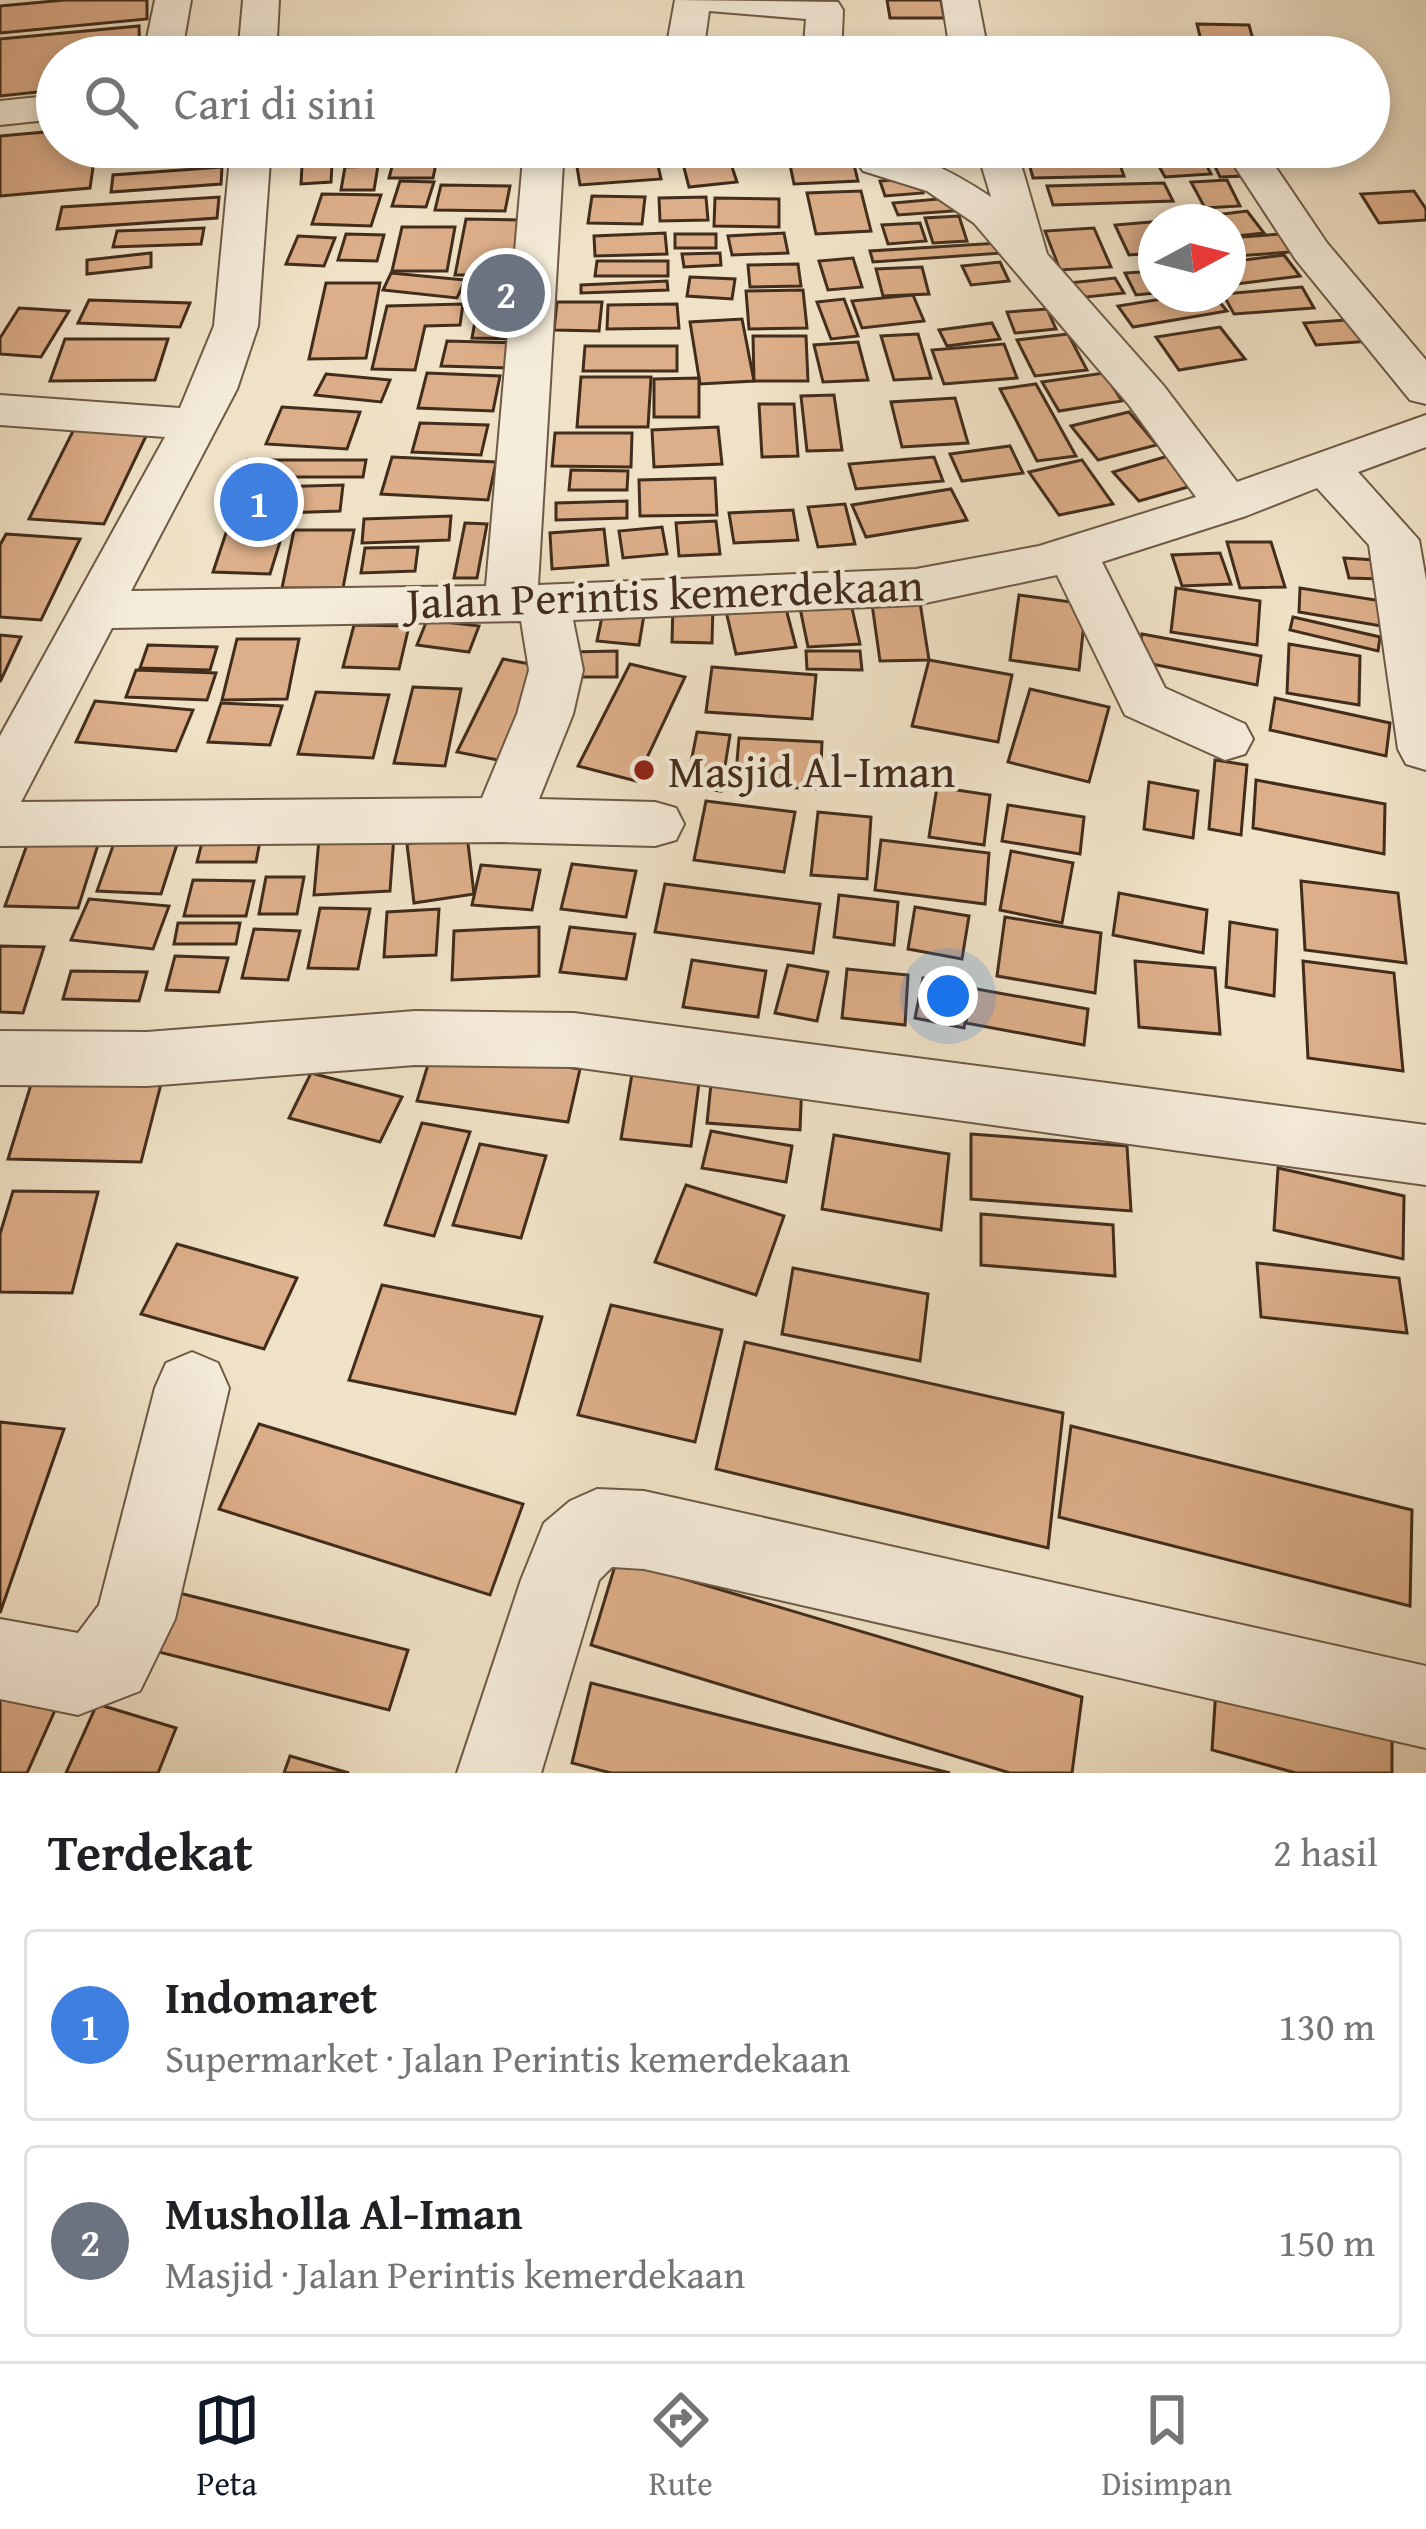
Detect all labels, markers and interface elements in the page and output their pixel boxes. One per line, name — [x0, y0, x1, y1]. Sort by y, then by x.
search box — [36, 36, 1390, 168]
icon: search — [78, 69, 144, 135]
text: Cari di sini — [174, 70, 376, 135]
north arrow — [1138, 204, 1246, 312]
pin: 2 — [467, 248, 545, 338]
pin: 1 — [220, 457, 298, 547]
street label: Jalan Perintis kemerdekaan — [400, 551, 925, 635]
place label: Masjid Al-Iman — [668, 738, 955, 803]
marker: Masjid Al-Iman — [631, 757, 657, 783]
your location — [918, 966, 978, 1026]
text: Terdekat — [48, 1814, 253, 1889]
text: 2 hasil — [1273, 1823, 1378, 1880]
text: Indomaret — [165, 1964, 377, 2029]
text: 1 — [80, 1997, 100, 2054]
text: 130 m — [1278, 1997, 1375, 2054]
text: Supermarket · Jalan Perintis kemerdekaan — [165, 2029, 850, 2086]
text: Musholla Al-Iman — [165, 2180, 523, 2245]
text: 2 — [80, 2213, 100, 2270]
text: 150 m — [1278, 2213, 1375, 2270]
text: Masjid · Jalan Perintis kemerdekaan — [165, 2245, 745, 2302]
tab: Peta — [194, 2387, 260, 2507]
tab: Rute — [648, 2387, 714, 2507]
tab: Disimpan — [1101, 2387, 1232, 2507]

